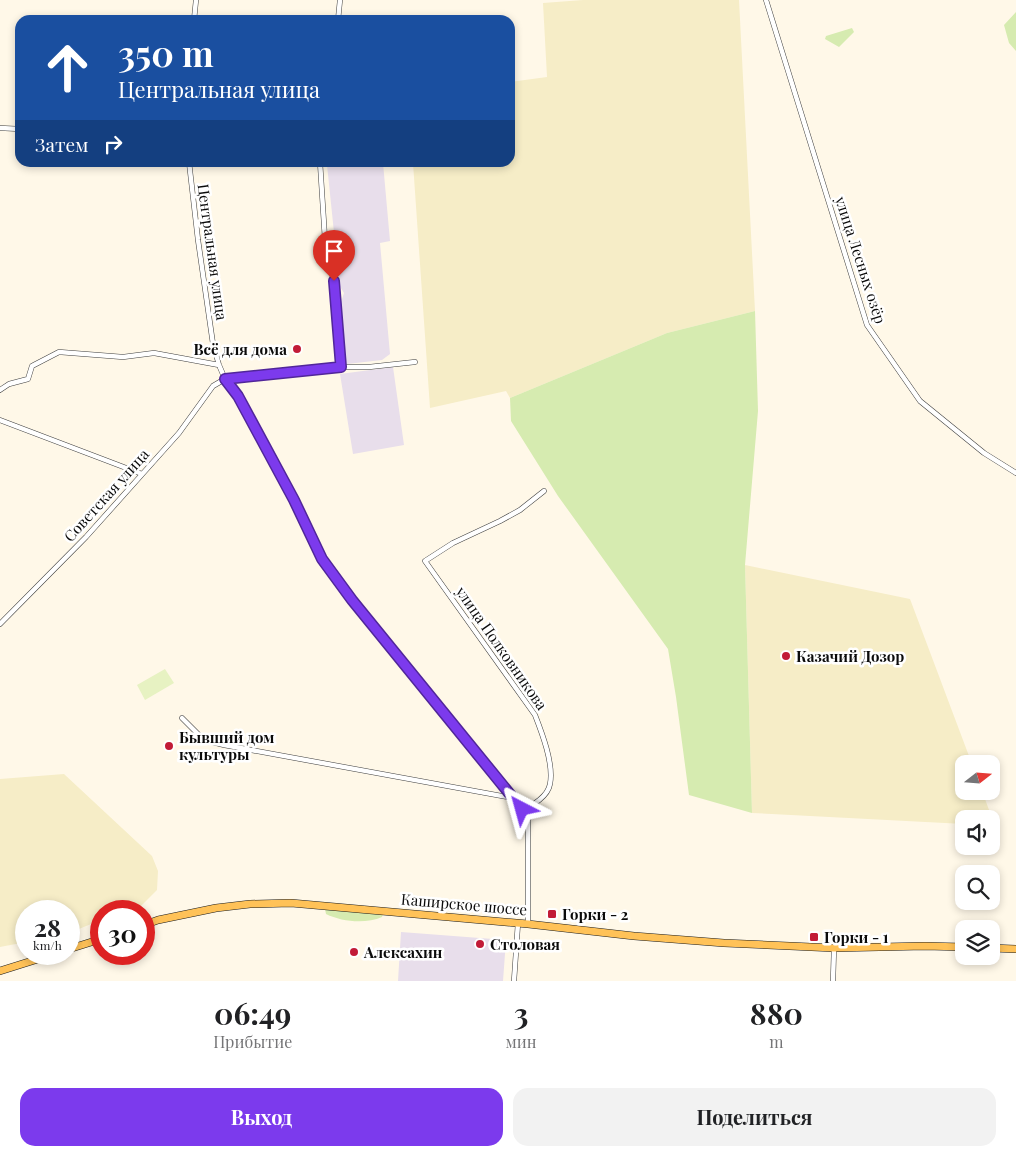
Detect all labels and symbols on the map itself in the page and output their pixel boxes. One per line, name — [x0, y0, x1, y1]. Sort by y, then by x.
street label: Центральная улица — [194, 182, 233, 322]
street label: улица Лесных озёр — [831, 193, 891, 326]
pin — [313, 230, 355, 281]
place label: Всё для дома — [193, 339, 287, 359]
marker: Всё для дома — [291, 343, 303, 355]
street label: Советская улица — [59, 444, 153, 546]
street label: улица Полковникова — [451, 581, 553, 714]
place label: Казачий Дозор — [796, 646, 904, 666]
marker: Казачий Дозор — [780, 650, 792, 662]
place label: Бывший дом культуры — [179, 727, 275, 764]
marker: Бывший дом культуры — [163, 740, 175, 752]
north arrow — [955, 755, 1000, 800]
position arrow — [495, 782, 547, 834]
street label: Каширское шоссе — [400, 889, 528, 919]
speed limit sign: 30 — [90, 900, 155, 965]
place label: Горки - 2 — [562, 904, 629, 924]
marker: Горки - 2 — [546, 908, 558, 920]
place label: Горки - 1 — [824, 927, 889, 947]
marker: Горки - 1 — [808, 931, 820, 943]
place label: Столовая — [490, 934, 560, 954]
marker: Столовая — [474, 938, 486, 950]
place label: Алексахин — [363, 942, 443, 962]
marker: Алексахин — [348, 946, 360, 958]

